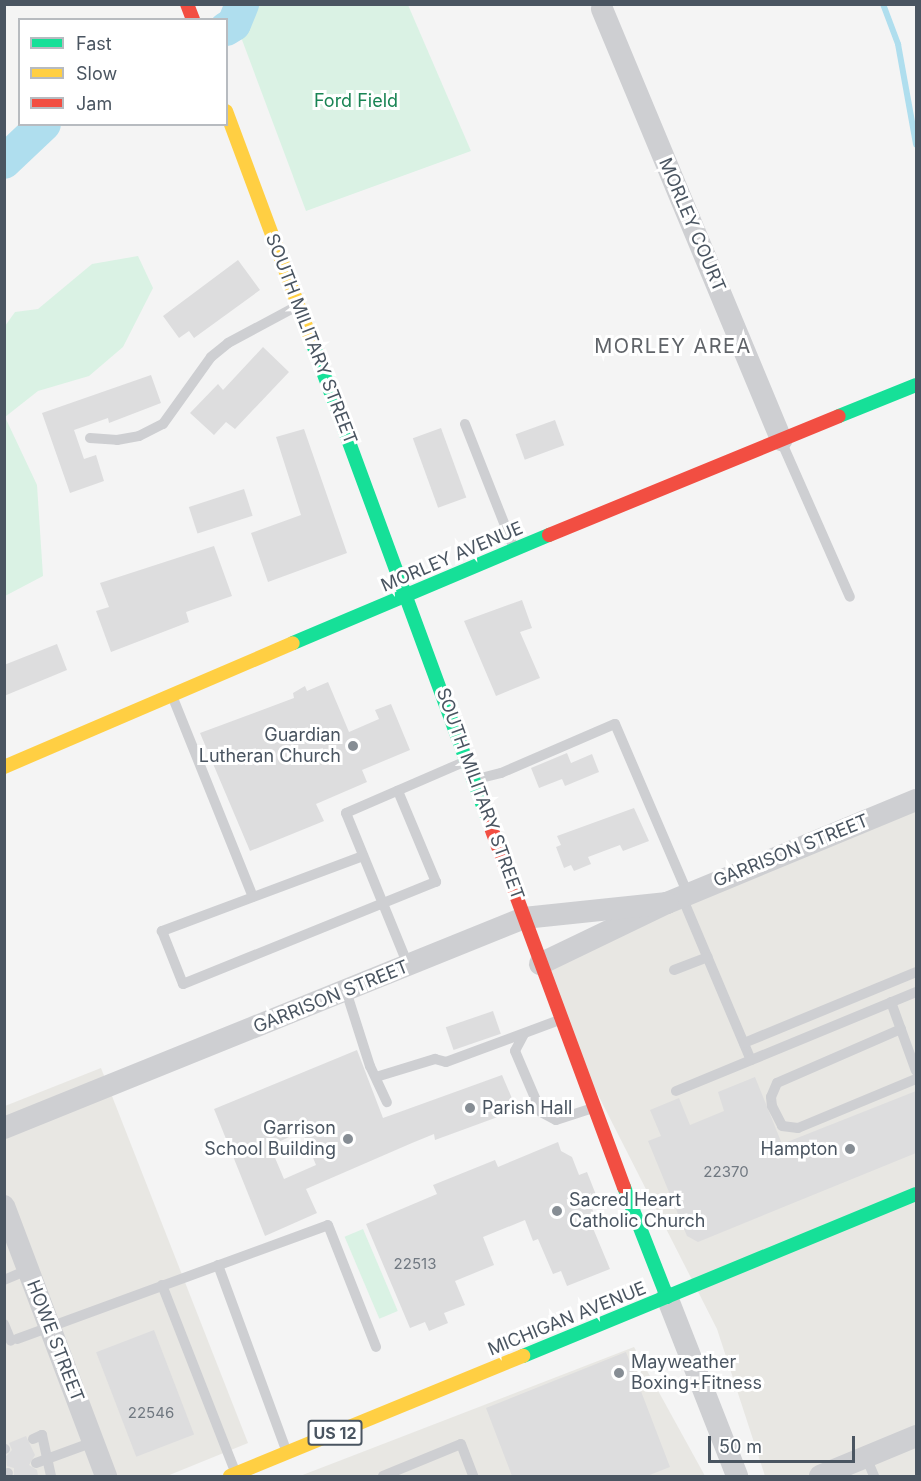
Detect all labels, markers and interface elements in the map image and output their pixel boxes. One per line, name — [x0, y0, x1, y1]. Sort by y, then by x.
legend — [18, 18, 228, 126]
text: Fast — [76, 33, 112, 54]
text: Slow — [76, 63, 117, 84]
park label: Ford Field — [314, 90, 398, 112]
text: Jam — [76, 93, 112, 114]
street label: MORLEY COURT — [654, 155, 730, 295]
street label: SOUTH MILITARY STREET — [261, 231, 361, 447]
district label: MORLEY AREA — [594, 334, 752, 358]
street label: MORLEY AVENUE — [378, 517, 526, 597]
street label: SOUTH MILITARY STREET — [432, 685, 528, 903]
place label: Guardian Lutheran Church — [199, 725, 341, 768]
marker: Guardian Lutheran Church — [346, 739, 360, 753]
street label: GARRISON STREET — [710, 810, 872, 892]
street label: GARRISON STREET — [250, 956, 412, 1038]
place label: Parish Hall — [482, 1097, 572, 1119]
marker: Parish Hall — [463, 1101, 477, 1115]
place label: Garrison School Building — [204, 1118, 336, 1160]
marker: Garrison School Building — [341, 1132, 355, 1146]
place label: Hampton — [761, 1138, 838, 1160]
marker: Hampton — [843, 1142, 857, 1156]
house number: 22370 — [703, 1163, 749, 1181]
place label: Sacred Heart Catholic Church — [569, 1190, 705, 1232]
marker: Sacred Heart Catholic Church — [550, 1204, 564, 1218]
house number: 22513 — [394, 1255, 436, 1273]
street label: HOWE STREET — [22, 1277, 88, 1405]
street label: MICHIGAN AVENUE — [485, 1277, 649, 1361]
place label: Mayweather Boxing+Fitness — [631, 1352, 762, 1394]
marker: Mayweather Boxing+Fitness — [612, 1366, 626, 1380]
house number: 22546 — [128, 1404, 174, 1422]
road number: US 12 — [306, 1420, 364, 1446]
scale bar — [711, 1424, 858, 1462]
text: 50 m — [719, 1436, 762, 1457]

